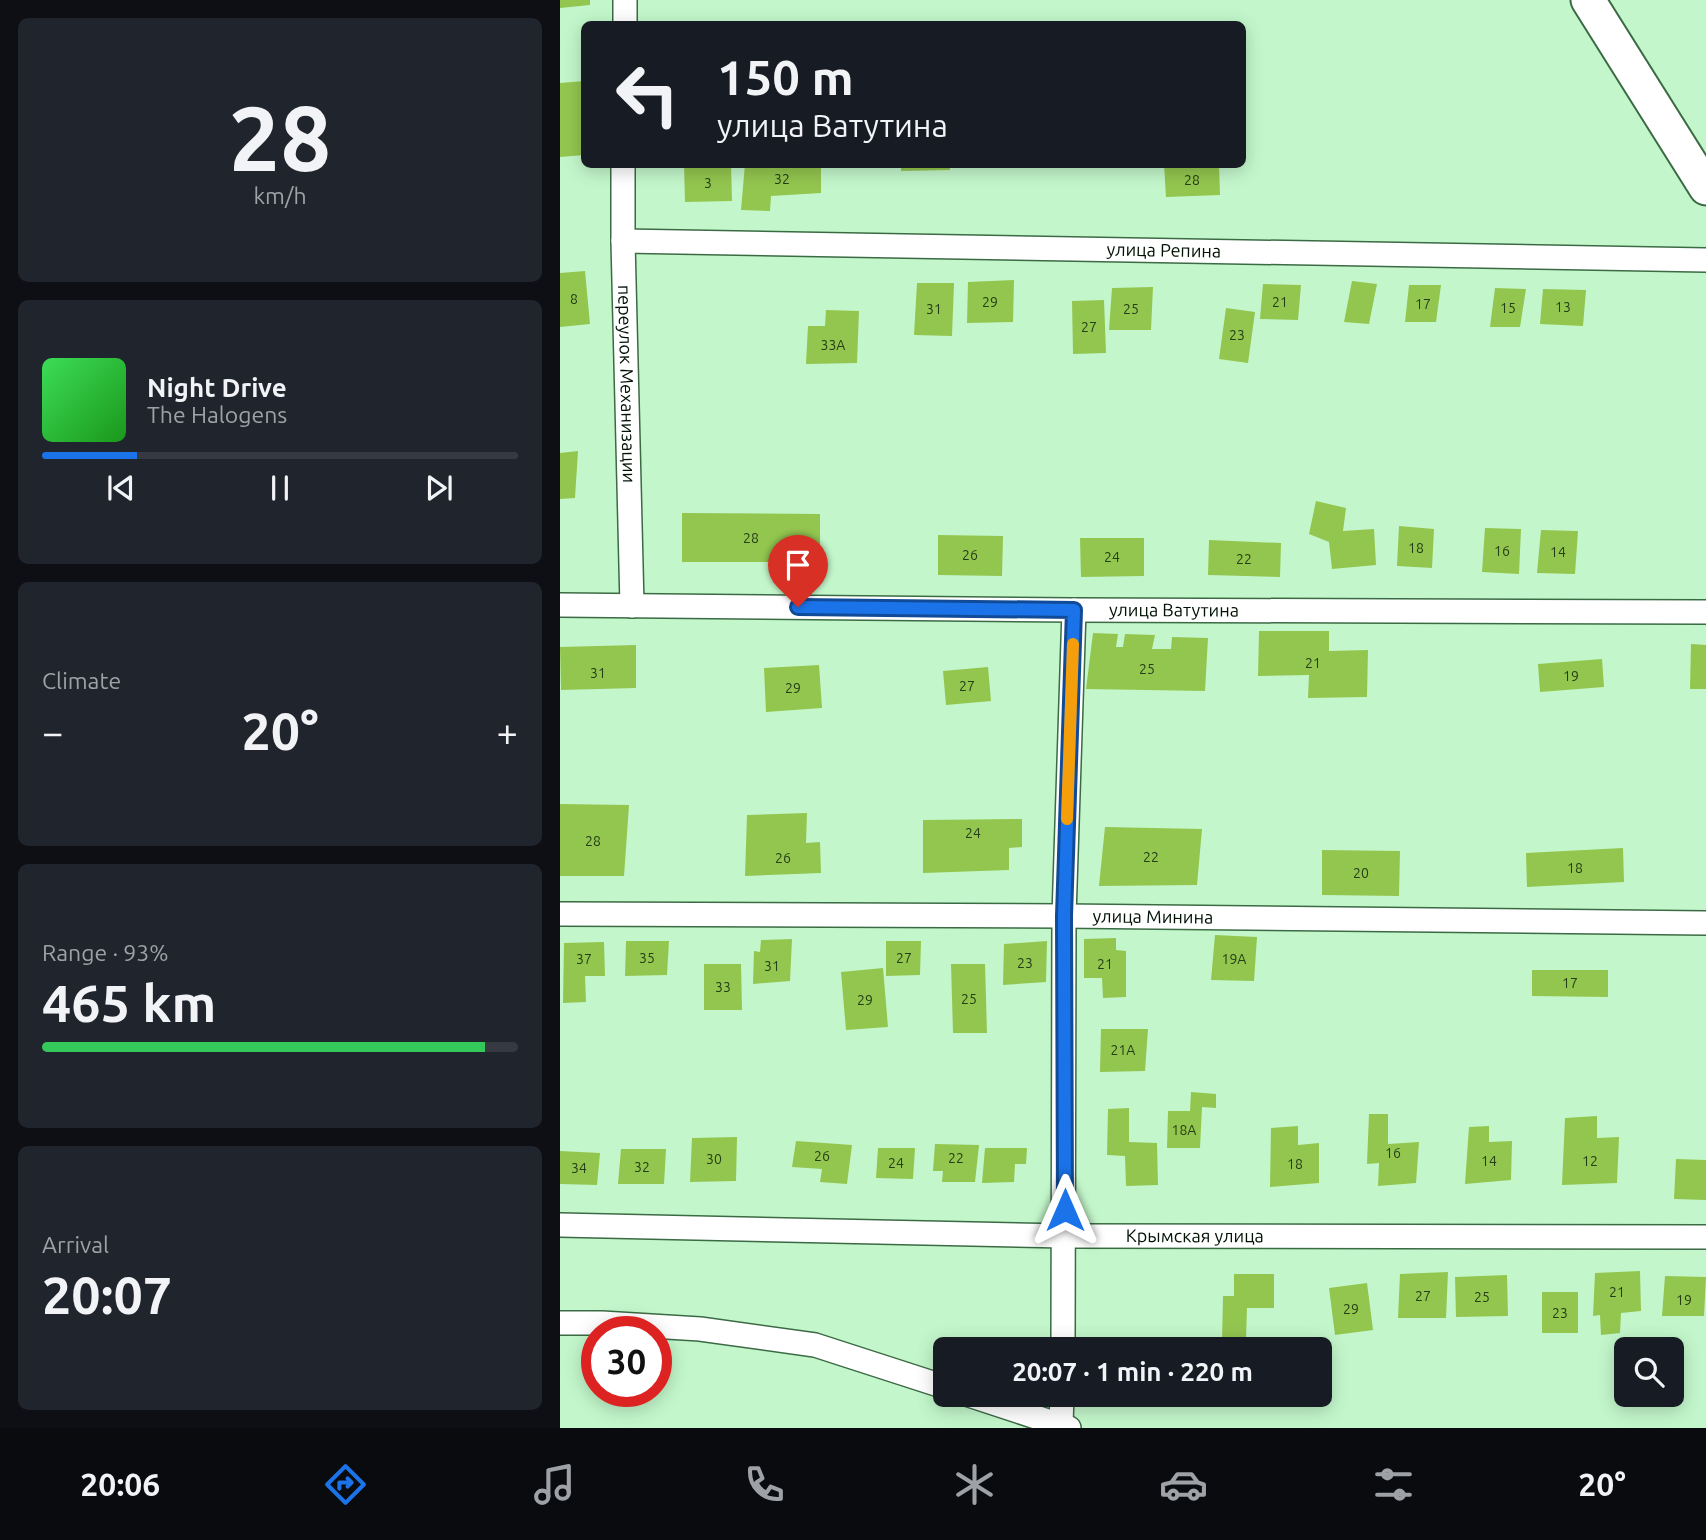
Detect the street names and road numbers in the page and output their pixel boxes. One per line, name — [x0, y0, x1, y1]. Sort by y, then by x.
street label: улица Репина — [1106, 238, 1221, 260]
street label: переулок Механизации — [615, 285, 640, 483]
street label: улица Ватутина — [1109, 599, 1239, 620]
street label: улица Минина — [1093, 905, 1213, 927]
street label: Крымская улица — [1126, 1225, 1264, 1245]

